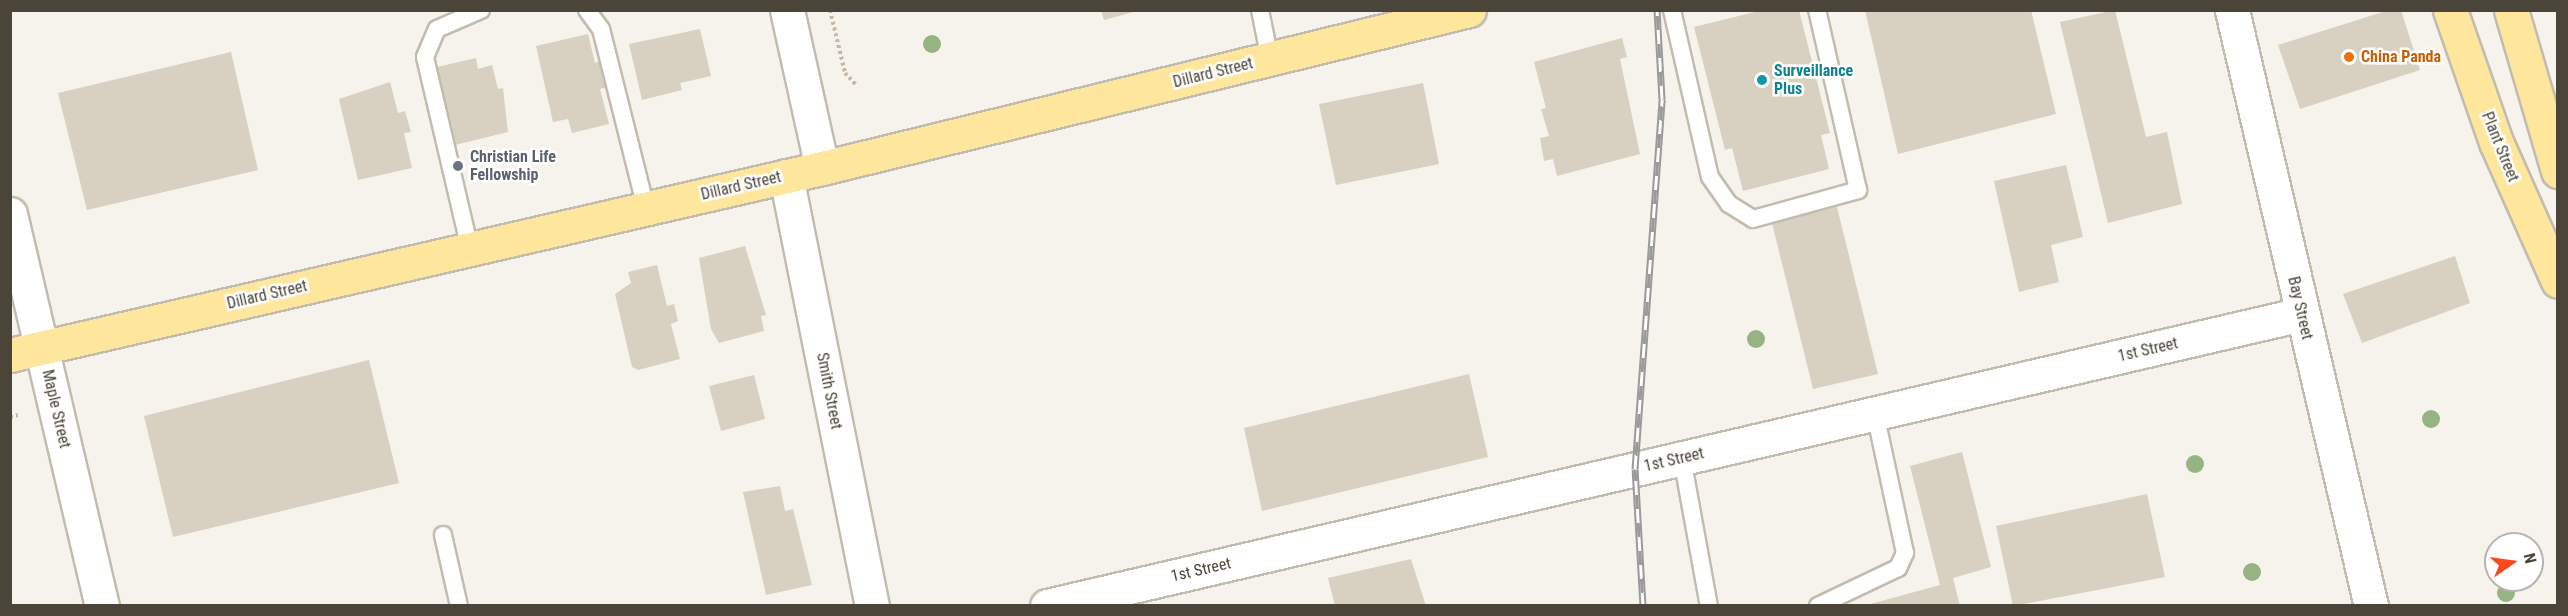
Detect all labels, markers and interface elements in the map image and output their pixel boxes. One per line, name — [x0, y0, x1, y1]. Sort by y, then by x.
place label: China Panda — [2361, 47, 2441, 67]
marker: China Panda — [2342, 50, 2356, 64]
street label: Dillard Street — [1171, 54, 1255, 92]
place label: Surveillance Plus — [1774, 61, 1853, 99]
marker: Surveillance Plus — [1755, 73, 1769, 87]
street label: Plant Street — [2477, 109, 2523, 185]
place label: Christian Life Fellowship — [470, 147, 556, 185]
marker: Christian Life Fellowship — [451, 159, 465, 173]
street label: Dillard Street — [699, 167, 783, 205]
street label: Bay Street — [2283, 275, 2317, 341]
street label: Dillard Street — [225, 276, 309, 314]
street label: 1st Street — [2116, 334, 2180, 366]
street label: Smith Street — [812, 351, 846, 431]
street label: Maple Street — [38, 368, 74, 450]
street label: 1st Street — [1642, 444, 1706, 476]
north arrow — [2484, 532, 2544, 592]
text: N — [2520, 551, 2540, 565]
street label: 1st Street — [1169, 554, 1233, 586]

